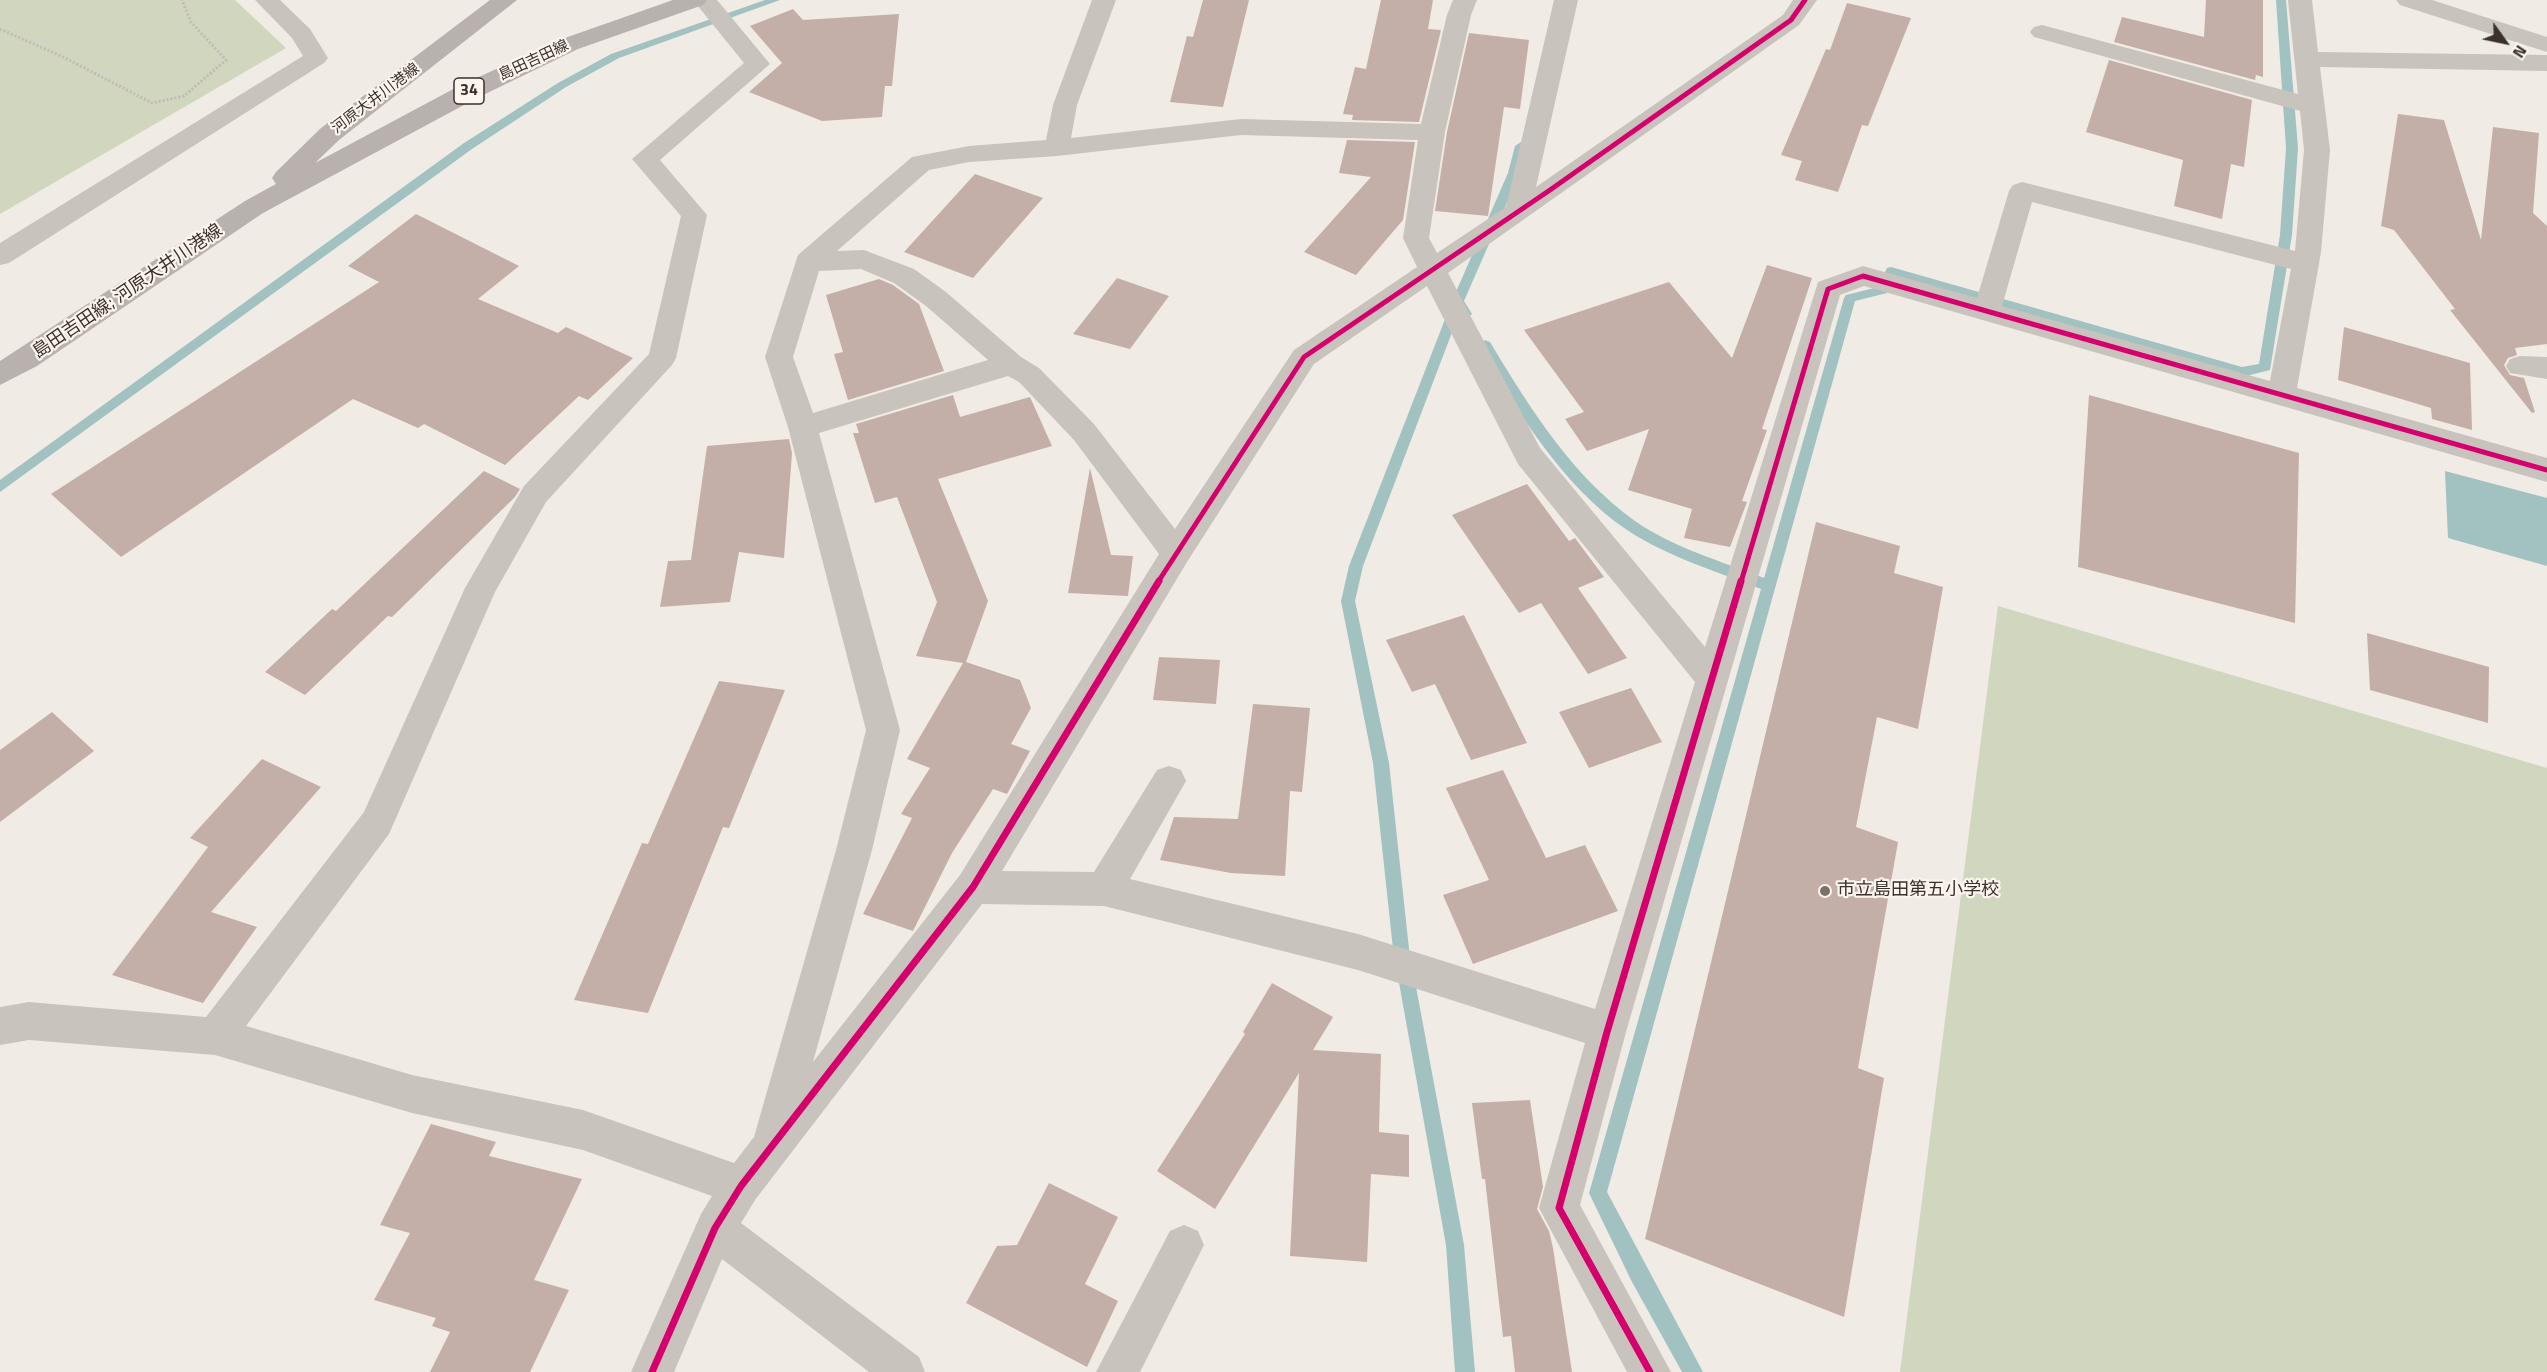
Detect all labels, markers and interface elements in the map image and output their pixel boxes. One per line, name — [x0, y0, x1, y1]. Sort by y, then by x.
north arrow — [2475, 12, 2535, 72]
street label: 島田吉田線 — [496, 37, 572, 85]
text: N — [2507, 41, 2533, 63]
street label: 河原大井川港線 — [329, 60, 423, 138]
road number: 34 — [454, 78, 484, 104]
street label: 島田吉田線; 河原大井川港線 — [29, 220, 227, 364]
place label: 市立島田第五小学校 — [1837, 880, 1999, 902]
marker: 市立島田第五小学校 — [1818, 884, 1832, 898]

